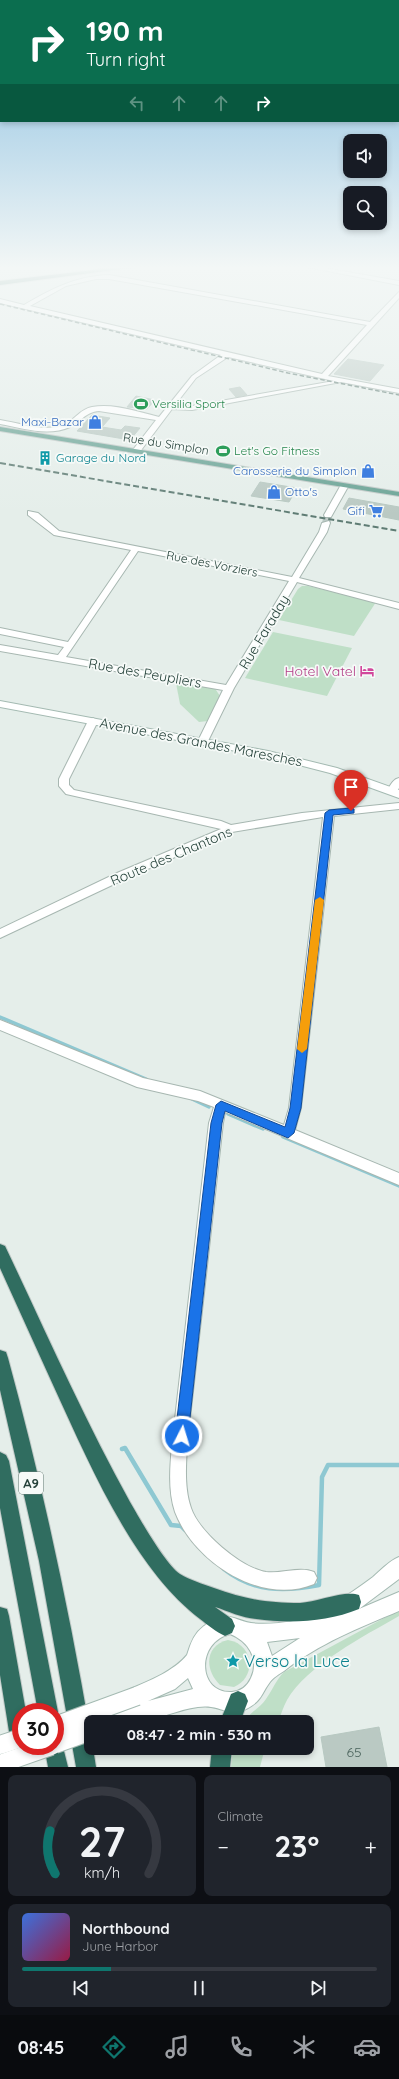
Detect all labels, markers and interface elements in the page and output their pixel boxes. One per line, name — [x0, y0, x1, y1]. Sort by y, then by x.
text: 190 m — [86, 13, 164, 48]
icon: right — [20, 16, 72, 68]
text: Turn right — [86, 48, 166, 71]
icon: left — [126, 92, 148, 114]
icon: ahead — [168, 92, 190, 114]
icon: ahead — [210, 92, 232, 114]
icon: right — [252, 92, 274, 114]
map controls — [343, 134, 387, 230]
button: sound — [343, 134, 387, 178]
button: search — [343, 186, 387, 230]
sports icon: Versilia Sport — [133, 396, 149, 412]
place label: Versilia Sport — [152, 396, 225, 411]
place label: Maxi-Bazar — [21, 414, 84, 429]
shop icon: Maxi-Bazar — [87, 414, 103, 430]
street label: Rue du Simplon — [122, 429, 210, 458]
sports icon: Let's Go Fitness — [215, 443, 231, 459]
place label: Let's Go Fitness — [234, 443, 320, 458]
building icon: Garage du Nord — [37, 450, 53, 466]
place label: Garage du Nord — [56, 450, 146, 465]
place label: Carosserie du Simplon — [233, 463, 357, 478]
shop icon: Carosserie du Simplon — [360, 463, 376, 479]
shop icon: Otto's — [266, 484, 282, 500]
place label: Otto's — [285, 484, 318, 499]
place label: Gifi — [347, 503, 365, 518]
supermarket icon: Gifi — [368, 503, 384, 519]
street label: Rue des Vorziers — [165, 547, 259, 580]
street label: Rue Faraday — [235, 591, 293, 673]
street label: Rue des Peupliers — [87, 654, 203, 692]
place label: Hotel Vatel — [284, 662, 356, 680]
hotel icon: Hotel Vatel — [359, 663, 375, 679]
street label: Avenue des Grandes Maresches — [98, 714, 304, 770]
pin — [334, 770, 368, 811]
icon: arrive — [340, 776, 362, 798]
street label: Route des Chantons — [107, 822, 235, 890]
position arrow — [161, 1415, 203, 1457]
road number: A9 — [19, 1472, 43, 1494]
place label: Verso la Luce — [244, 1650, 350, 1671]
place icon: Verso la Luce — [225, 1653, 241, 1669]
speed limit sign: 30 — [12, 1703, 64, 1755]
text: 08:47 · 2 min · 530 m — [127, 1725, 271, 1744]
house number: 65 — [346, 1743, 362, 1761]
text: Climate — [218, 1808, 263, 1824]
text: 27 — [78, 1814, 125, 1866]
text: 23° — [274, 1827, 319, 1865]
text: − — [218, 1833, 229, 1861]
text: + — [365, 1833, 377, 1861]
text: km/h — [84, 1863, 120, 1881]
text: Northbound — [82, 1919, 170, 1938]
text: June Harbor — [82, 1938, 158, 1954]
icon: previous — [70, 1977, 92, 1999]
icon: pause — [188, 1977, 210, 1999]
icon: next — [307, 1977, 329, 1999]
icon: directions — [100, 2033, 128, 2061]
icon: music — [163, 2033, 191, 2061]
icon: phone — [227, 2033, 255, 2061]
icon: climate — [290, 2033, 318, 2061]
icon: car — [353, 2033, 381, 2061]
text: 08:45 — [18, 2036, 64, 2059]

